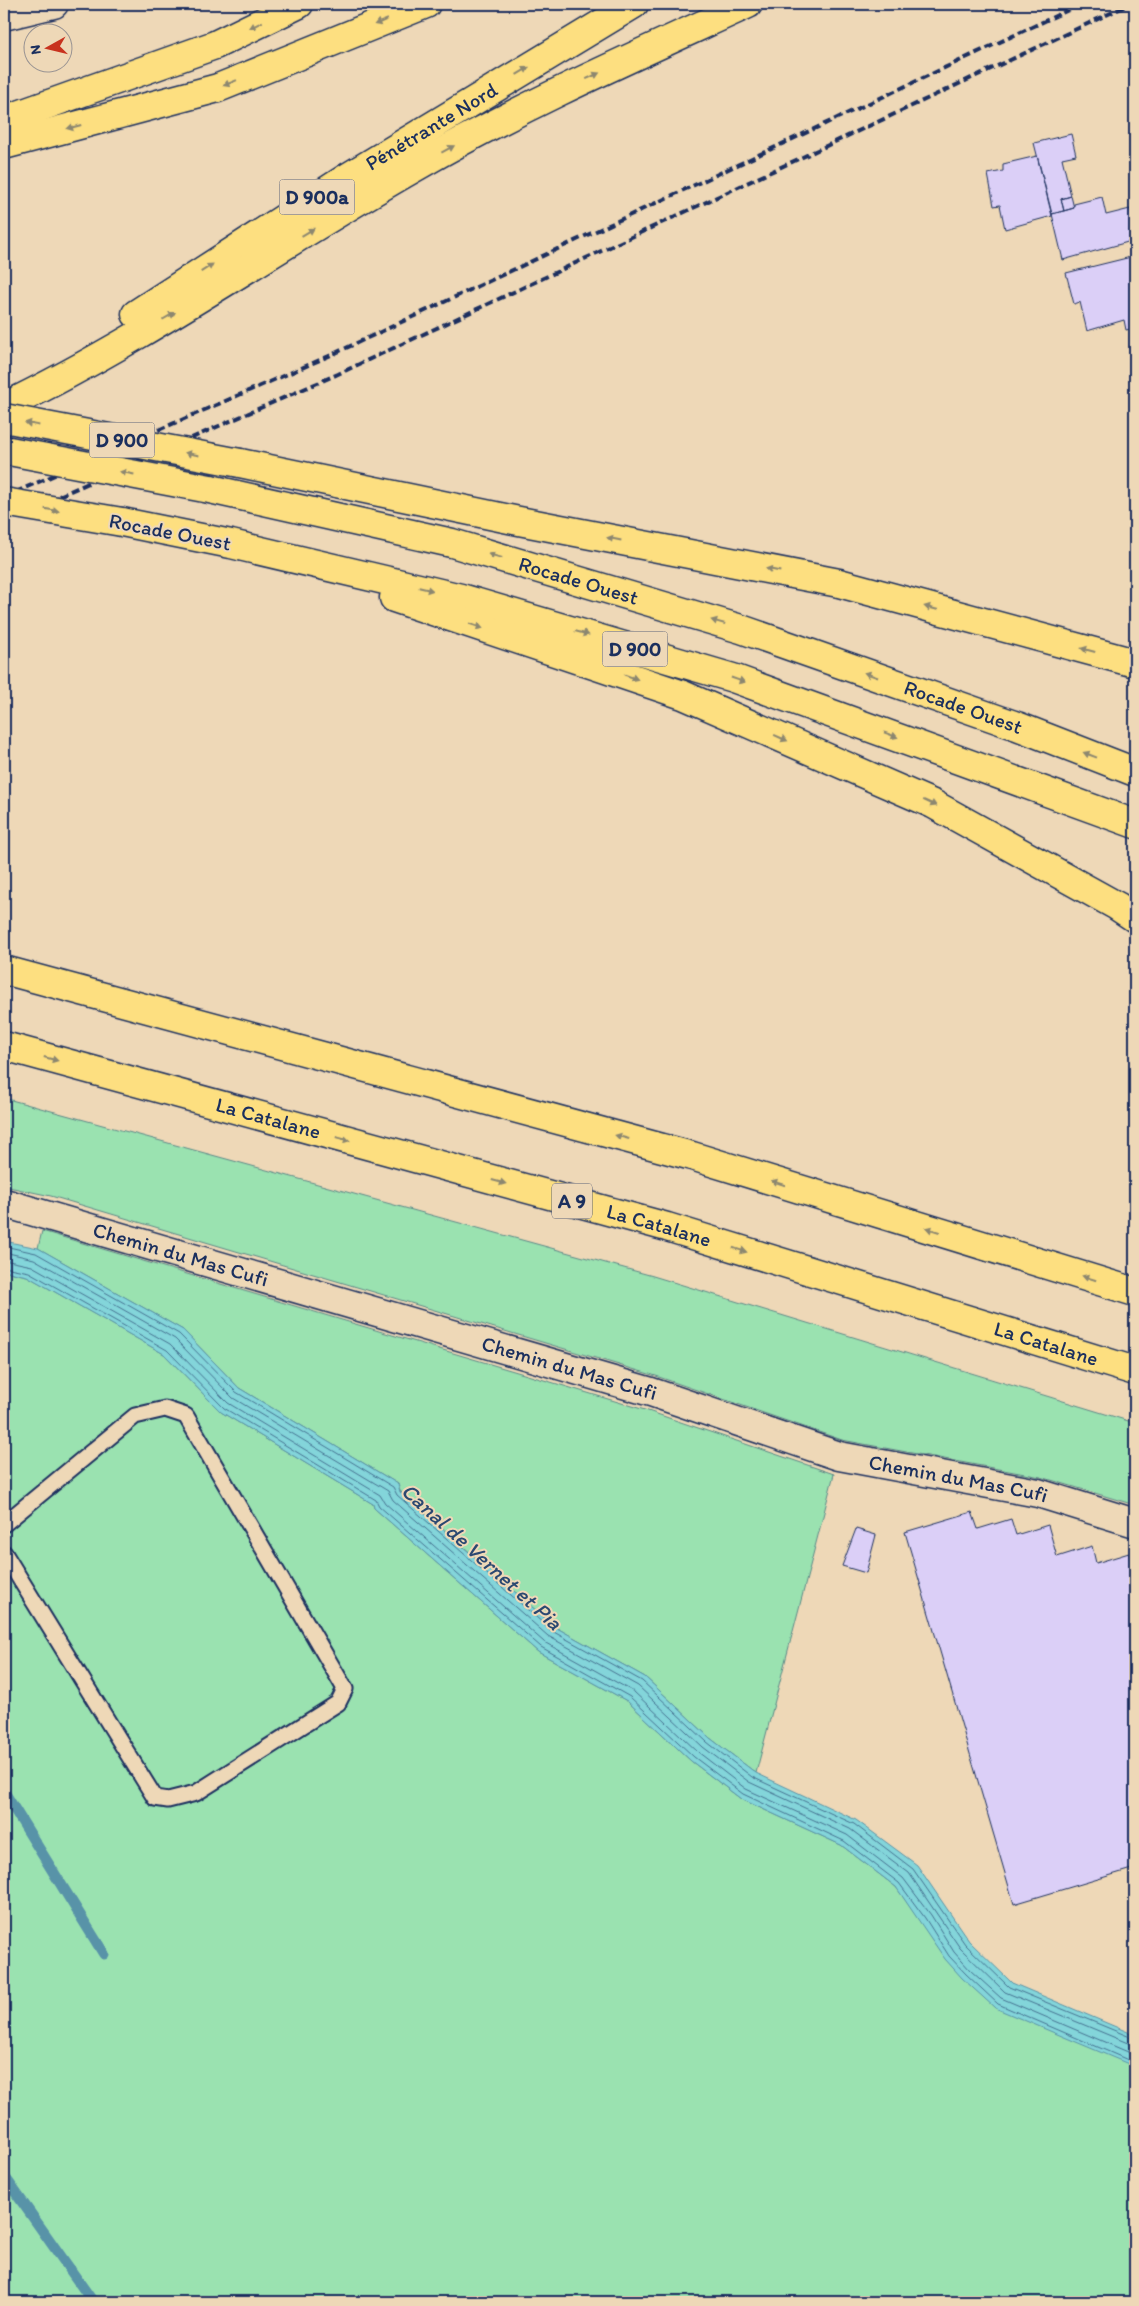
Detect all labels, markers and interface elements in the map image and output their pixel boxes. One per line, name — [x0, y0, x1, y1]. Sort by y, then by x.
one-way arrow — [373, 18, 388, 26]
one-way arrow — [248, 21, 263, 30]
north arrow — [22, 22, 72, 72]
text: N — [27, 44, 45, 56]
one-way arrow — [517, 67, 530, 76]
one-way arrow — [586, 71, 600, 79]
street label: Pénétrante Nord — [361, 76, 502, 176]
one-way arrow — [222, 79, 237, 87]
one-way arrow — [66, 123, 81, 131]
one-way arrow — [441, 145, 455, 153]
road number: D 900a — [280, 180, 354, 214]
one-way arrow — [302, 227, 315, 236]
one-way arrow — [201, 263, 214, 273]
one-way arrow — [162, 311, 176, 320]
one-way arrow — [24, 419, 40, 427]
road number: D 900 — [90, 422, 154, 458]
one-way arrow — [183, 449, 199, 457]
one-way arrow — [119, 469, 135, 477]
one-way arrow — [44, 507, 60, 515]
street label: Rocade Ouest — [107, 507, 233, 556]
one-way arrow — [606, 535, 621, 543]
one-way arrow — [487, 551, 502, 559]
street label: Rocade Ouest — [516, 551, 642, 610]
one-way arrow — [766, 566, 781, 574]
one-way arrow — [418, 585, 433, 593]
one-way arrow — [924, 603, 939, 611]
one-way arrow — [710, 617, 725, 625]
one-way arrow — [469, 623, 484, 630]
one-way arrow — [575, 630, 590, 638]
road number: D 900 — [602, 632, 668, 666]
one-way arrow — [1081, 646, 1096, 654]
one-way arrow — [864, 671, 879, 678]
one-way arrow — [623, 674, 638, 682]
street label: Rocade Ouest — [901, 674, 1026, 739]
one-way arrow — [730, 677, 745, 684]
one-way arrow — [883, 732, 898, 739]
one-way arrow — [774, 734, 788, 742]
one-way arrow — [1083, 750, 1097, 758]
one-way arrow — [923, 800, 937, 808]
one-way arrow — [43, 1055, 58, 1063]
street label: La Catalane — [213, 1091, 324, 1144]
one-way arrow — [614, 1133, 630, 1141]
one-way arrow — [335, 1135, 350, 1143]
one-way arrow — [492, 1178, 507, 1186]
one-way arrow — [770, 1178, 785, 1186]
road number: A 9 — [552, 1184, 592, 1218]
street label: La Catalane — [604, 1198, 714, 1252]
street label: Chemin du Mas Cufi — [90, 1217, 271, 1292]
one-way arrow — [926, 1226, 941, 1234]
one-way arrow — [732, 1246, 747, 1254]
one-way arrow — [1081, 1274, 1096, 1282]
street label: La Catalane — [991, 1315, 1102, 1371]
street label: Chemin du Mas Cufi — [479, 1330, 660, 1405]
street label: Chemin du Mas Cufi — [867, 1449, 1051, 1507]
water label: Canal de Vernet et Pia — [396, 1477, 569, 1636]

